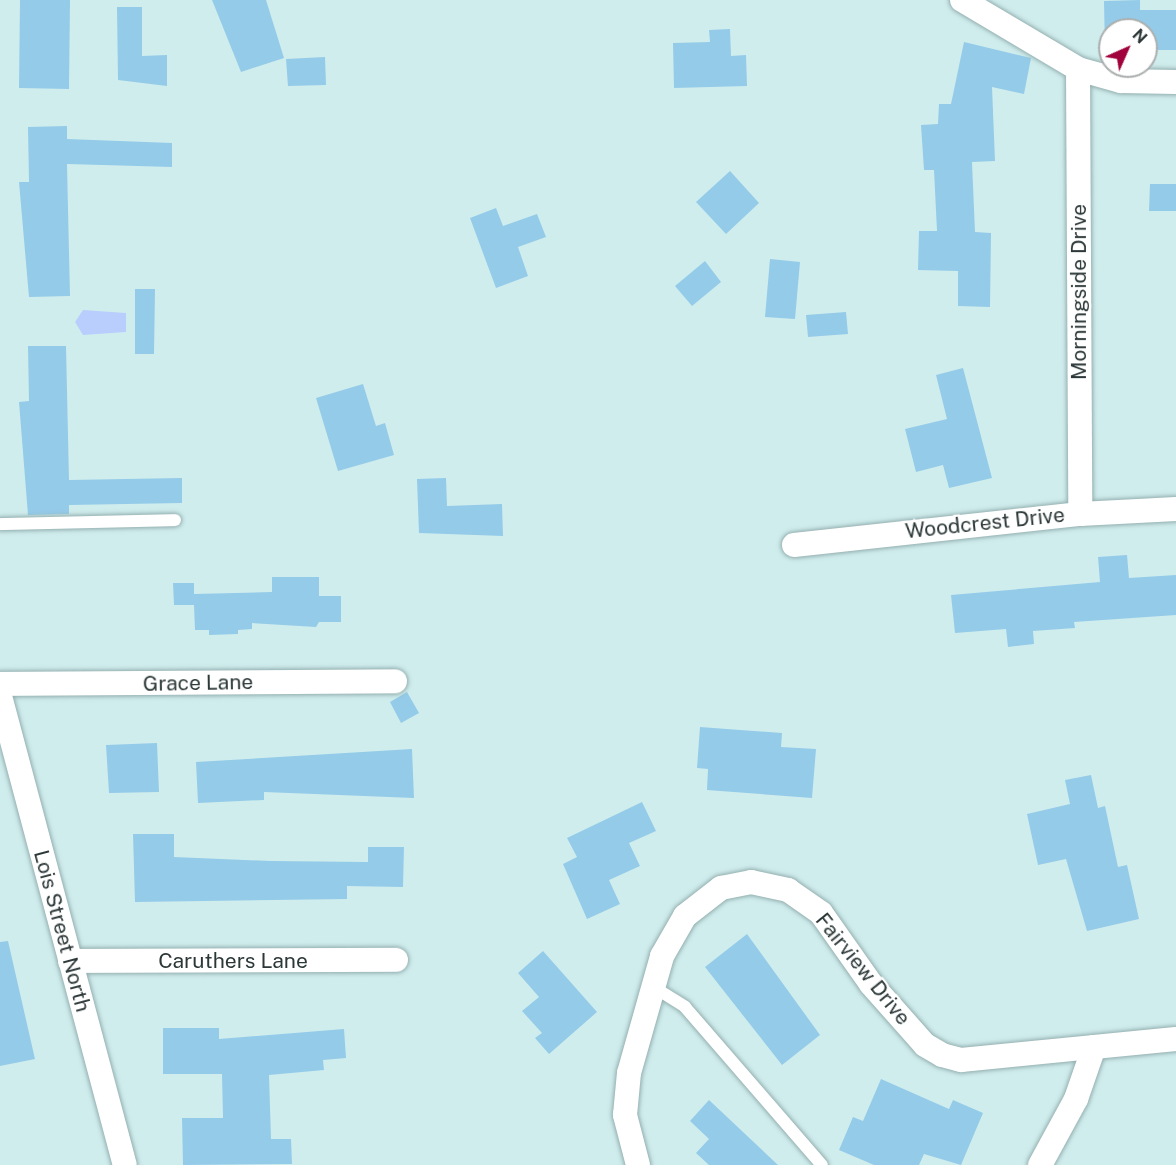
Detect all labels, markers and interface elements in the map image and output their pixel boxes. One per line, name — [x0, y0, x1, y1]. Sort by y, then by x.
north arrow — [1098, 18, 1158, 78]
text: N — [1129, 25, 1151, 47]
street label: Morningside Drive — [1066, 204, 1092, 380]
street label: Woodcrest Drive — [904, 502, 1066, 544]
street label: Grace Lane — [142, 669, 254, 697]
street label: Lois Street North — [28, 847, 96, 1015]
street label: Fairview Drive — [810, 908, 916, 1030]
street label: Caruthers Lane — [158, 948, 308, 974]

